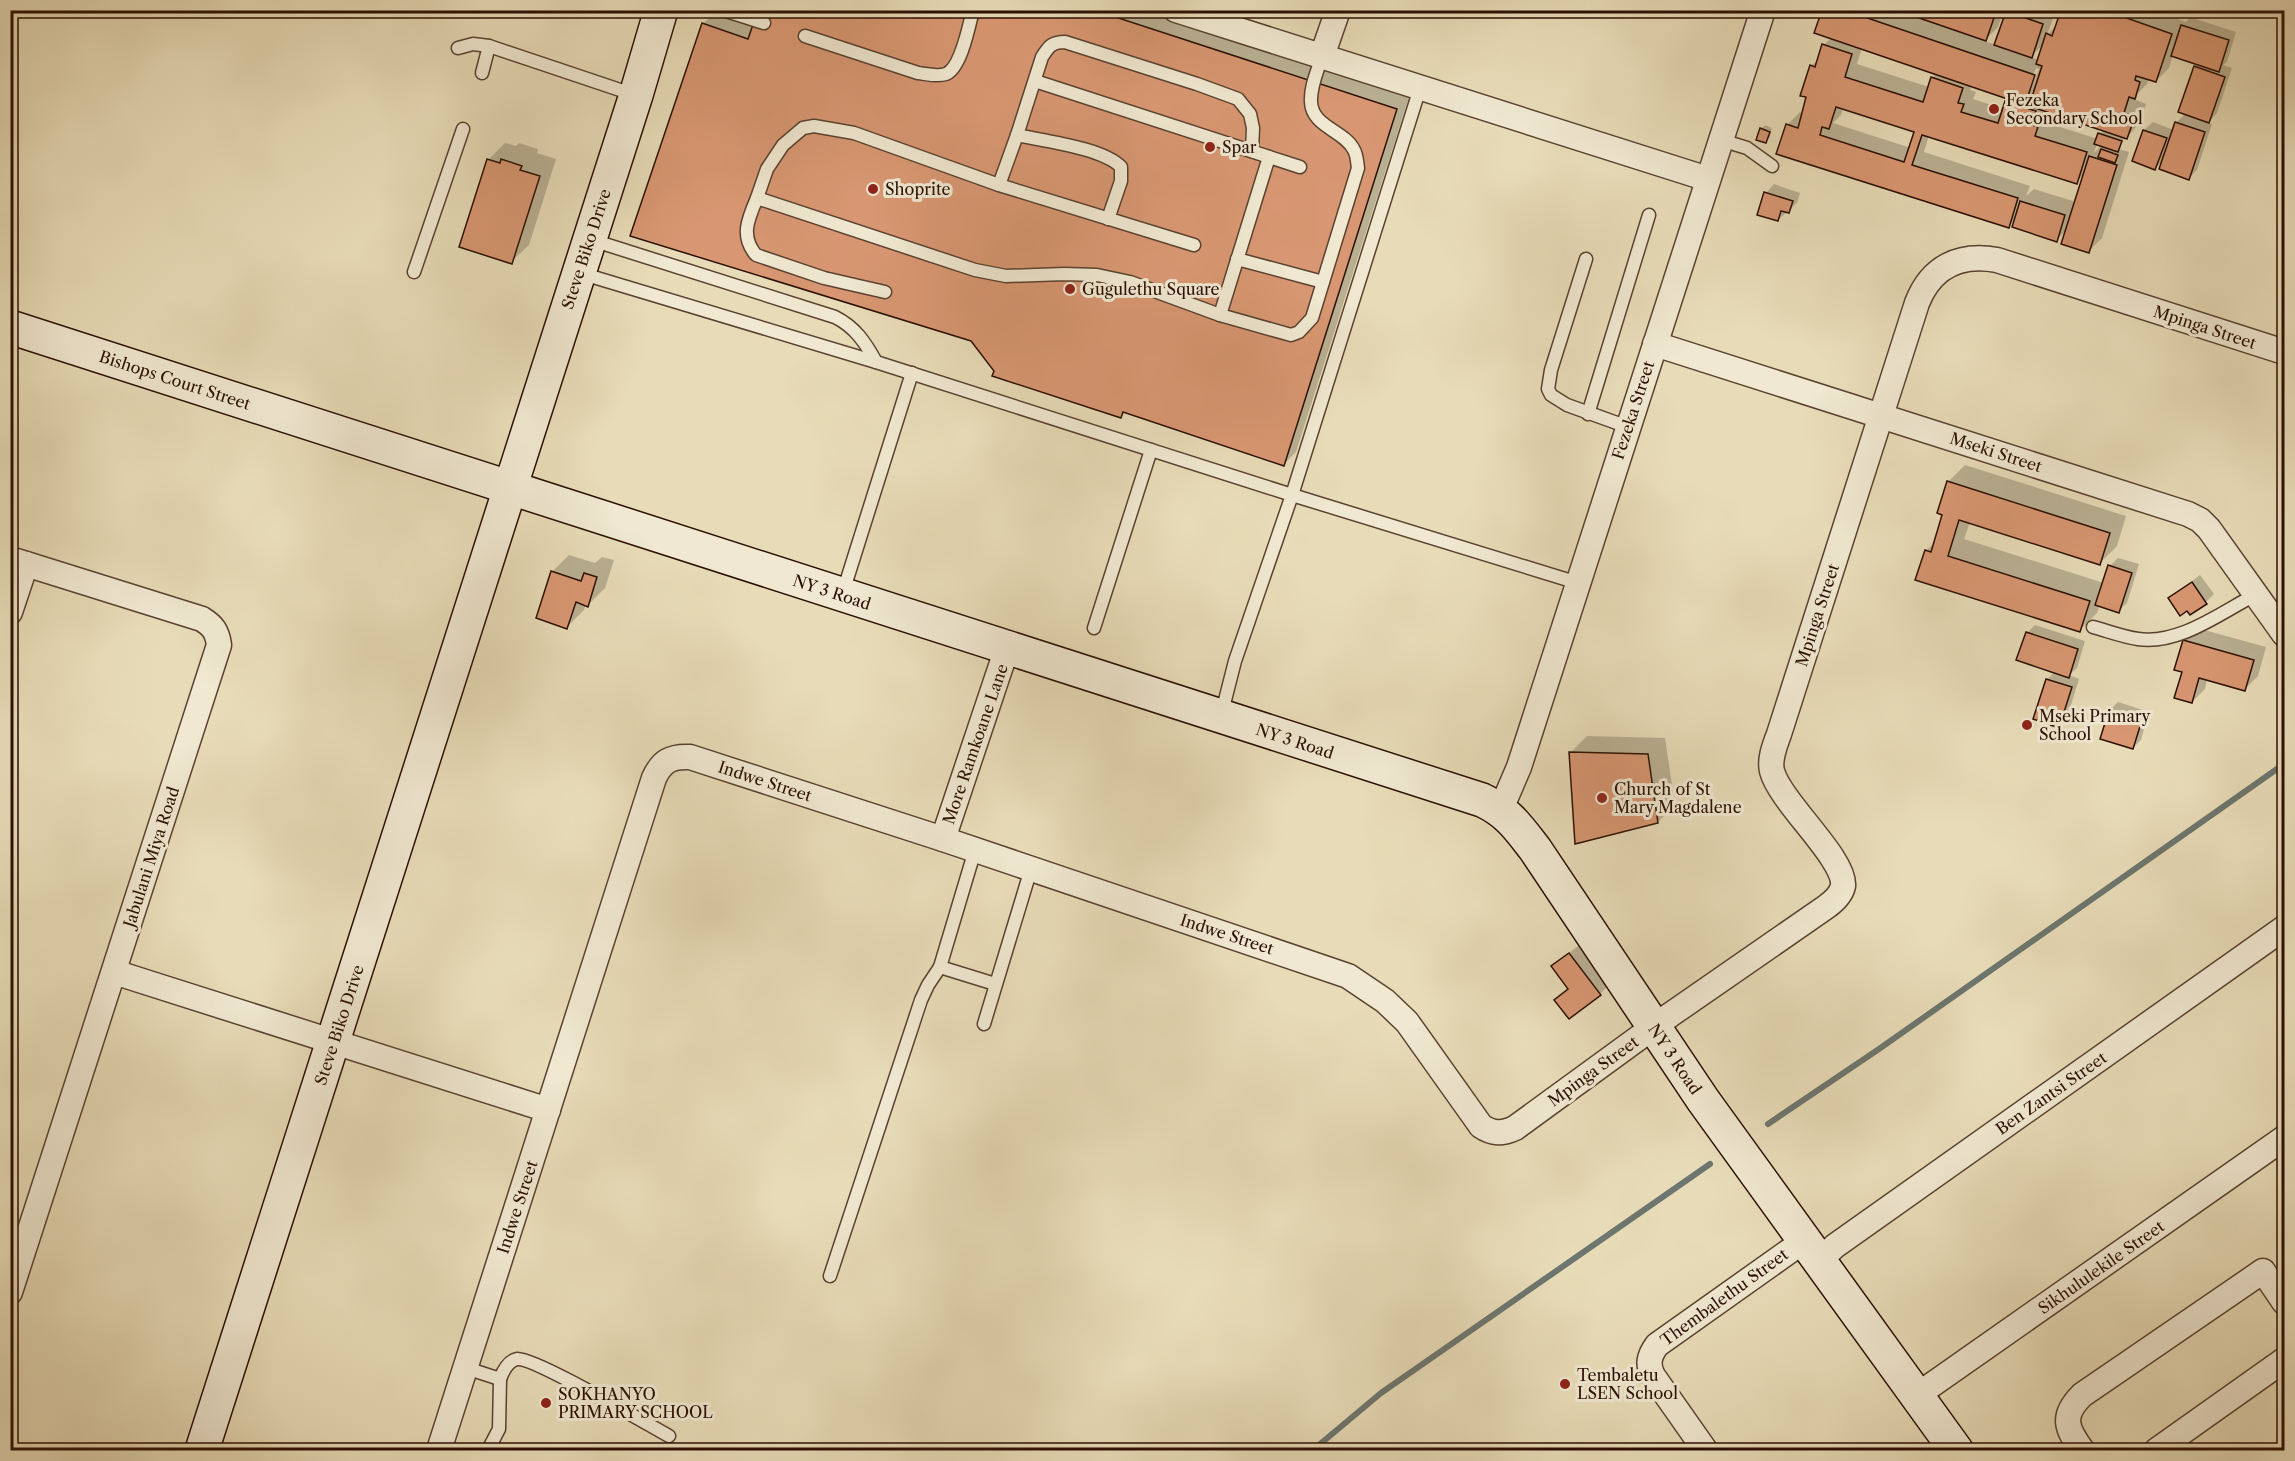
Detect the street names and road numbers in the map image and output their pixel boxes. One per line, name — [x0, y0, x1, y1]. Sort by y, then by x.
street label: Steve Biko Drive — [557, 186, 615, 312]
street label: Mpinga Street — [2151, 301, 2259, 353]
street label: Bishops Court Street — [97, 346, 253, 414]
street label: Fezeka Street — [1608, 358, 1658, 462]
street label: Mseki Street — [1947, 428, 2045, 476]
street label: Mpinga Street — [1791, 561, 1843, 669]
street label: NY 3 Road — [790, 570, 874, 614]
street label: More Ramkoane Lane — [938, 661, 1012, 827]
street label: NY 3 Road — [1253, 719, 1337, 763]
street label: Indwe Street — [716, 756, 815, 806]
street label: Jabulani Miya Road — [118, 784, 183, 933]
street label: Indwe Street — [1178, 909, 1277, 959]
street label: Steve Biko Drive — [310, 962, 368, 1088]
street label: NY 3 Road — [1644, 1020, 1706, 1098]
street label: Mpinga Street — [1544, 1031, 1642, 1111]
street label: Ben Zantsi Street — [1992, 1047, 2111, 1139]
street label: Indwe Street — [492, 1157, 542, 1256]
street label: Sikhululekile Street — [2034, 1216, 2168, 1318]
street label: Thembalethu Street — [1656, 1244, 1792, 1350]

